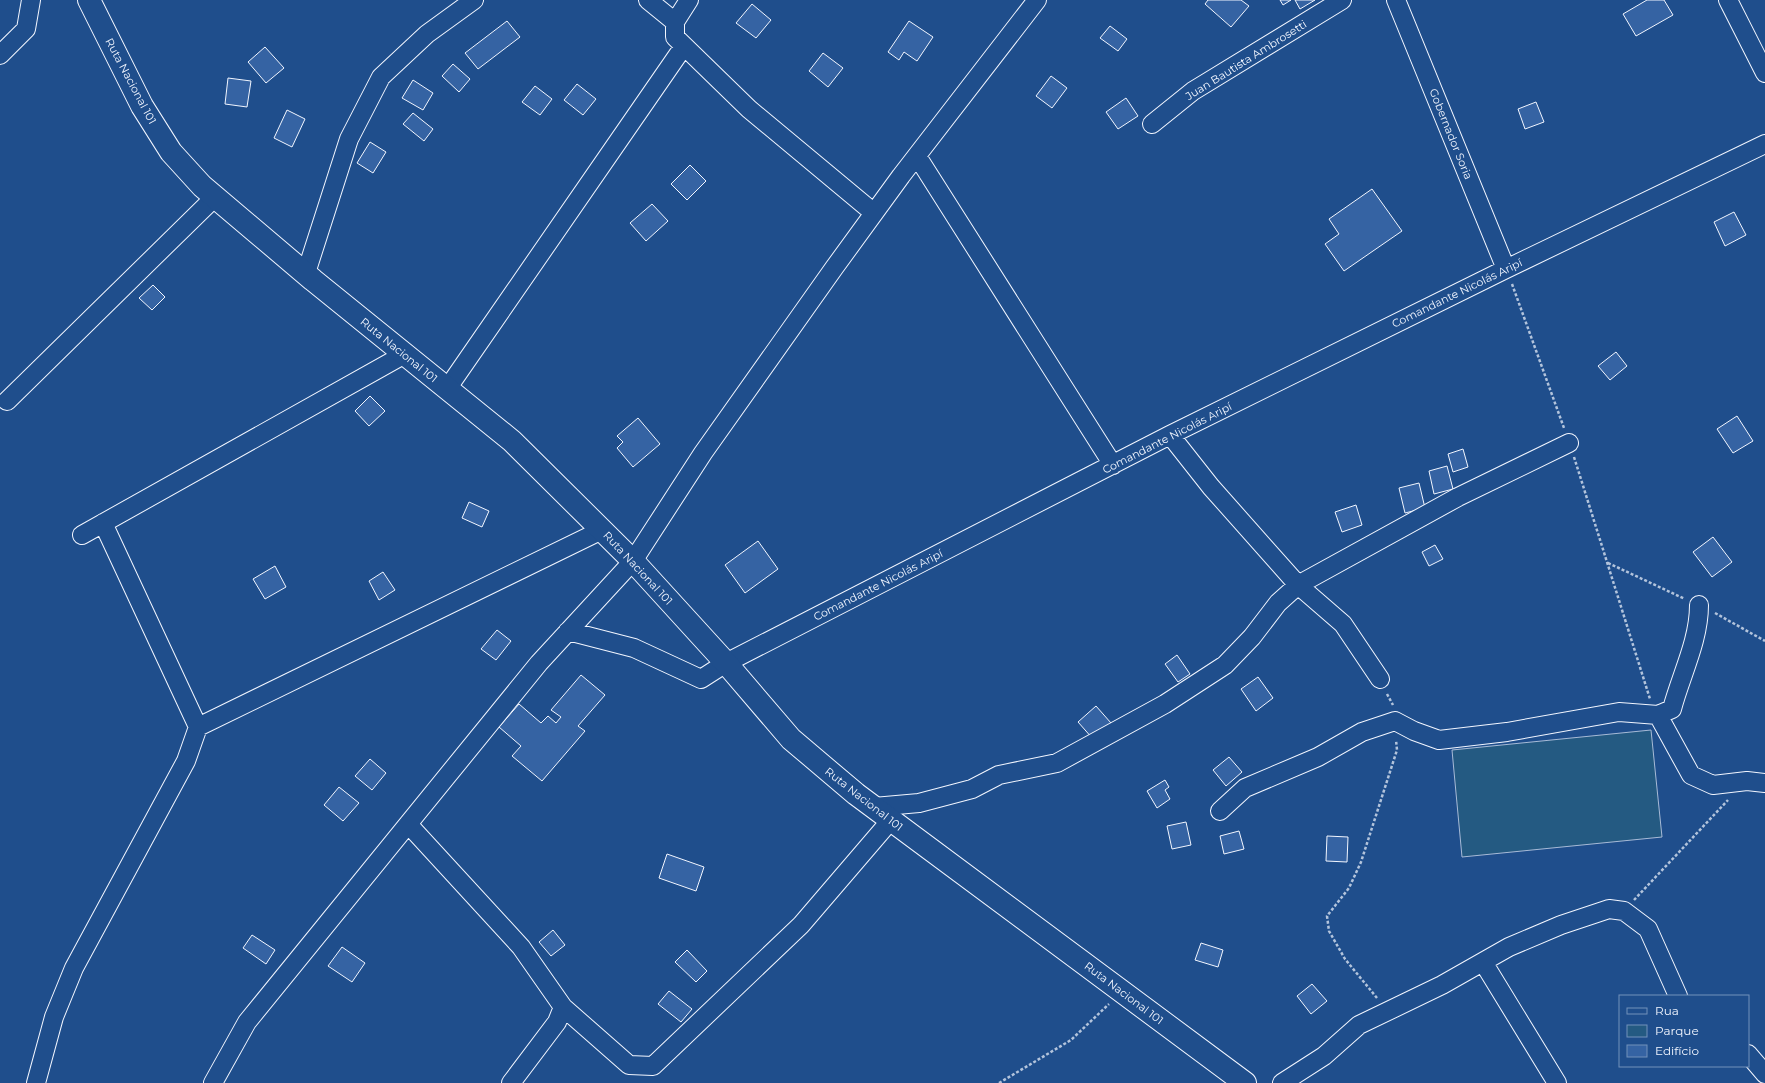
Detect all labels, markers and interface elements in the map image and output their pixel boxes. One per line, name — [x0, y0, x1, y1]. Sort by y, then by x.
street label: Juan Bautista Ambrosetti — [1182, 17, 1309, 104]
street label: Ruta Nacional 101 — [102, 36, 160, 126]
street label: Gobernador Soria — [1426, 86, 1476, 182]
street label: Comandante Nicolás Aripí — [1389, 255, 1525, 331]
street label: Ruta Nacional 101 — [358, 315, 440, 385]
street label: Comandante Nicolás Aripí — [1100, 399, 1235, 477]
street label: Ruta Nacional 101 — [600, 528, 676, 608]
street label: Comandante Nicolás Aripí — [811, 546, 946, 624]
street label: Ruta Nacional 101 — [822, 764, 906, 834]
street label: Ruta Nacional 101 — [1082, 959, 1166, 1027]
legend — [1619, 995, 1749, 1067]
text: Rua — [1655, 1003, 1679, 1018]
text: Parque — [1655, 1023, 1699, 1038]
text: Edifício — [1655, 1043, 1699, 1058]

